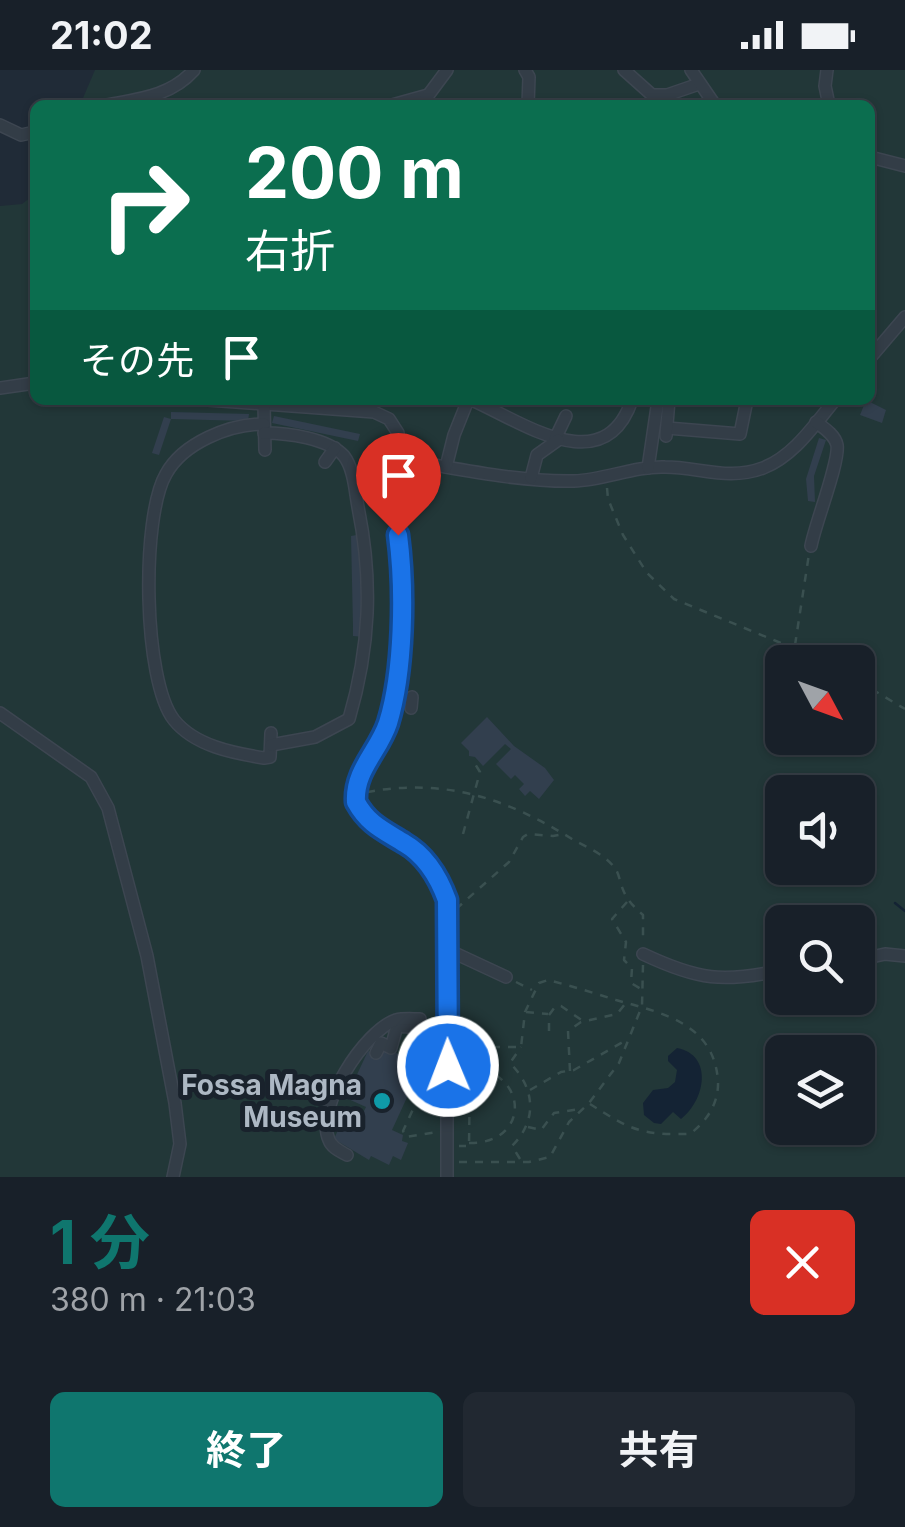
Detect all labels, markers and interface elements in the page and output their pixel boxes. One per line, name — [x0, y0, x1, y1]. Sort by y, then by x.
text: 21:02 — [50, 12, 153, 58]
text: 200 m — [245, 130, 464, 215]
icon: right — [80, 140, 210, 270]
text: 右折 — [245, 223, 335, 278]
icon: arrive — [214, 330, 269, 385]
text: その先 — [80, 337, 194, 383]
pin — [356, 433, 441, 536]
icon: arrive — [371, 448, 426, 503]
north arrow — [765, 645, 875, 755]
map controls — [765, 645, 875, 1145]
button: sound — [765, 775, 875, 885]
button: search — [765, 905, 875, 1015]
position arrow — [396, 1014, 500, 1118]
button: layers — [765, 1035, 875, 1145]
place label: Fossa Magna Museum — [181, 1068, 362, 1134]
marker: Fossa Magna Museum — [371, 1090, 393, 1112]
text: 1 分 — [50, 1206, 150, 1278]
button: close — [750, 1210, 855, 1315]
text: 380 m · 21:03 — [50, 1280, 256, 1319]
button: 終了 — [50, 1392, 443, 1507]
button: 共有 — [463, 1392, 855, 1507]

